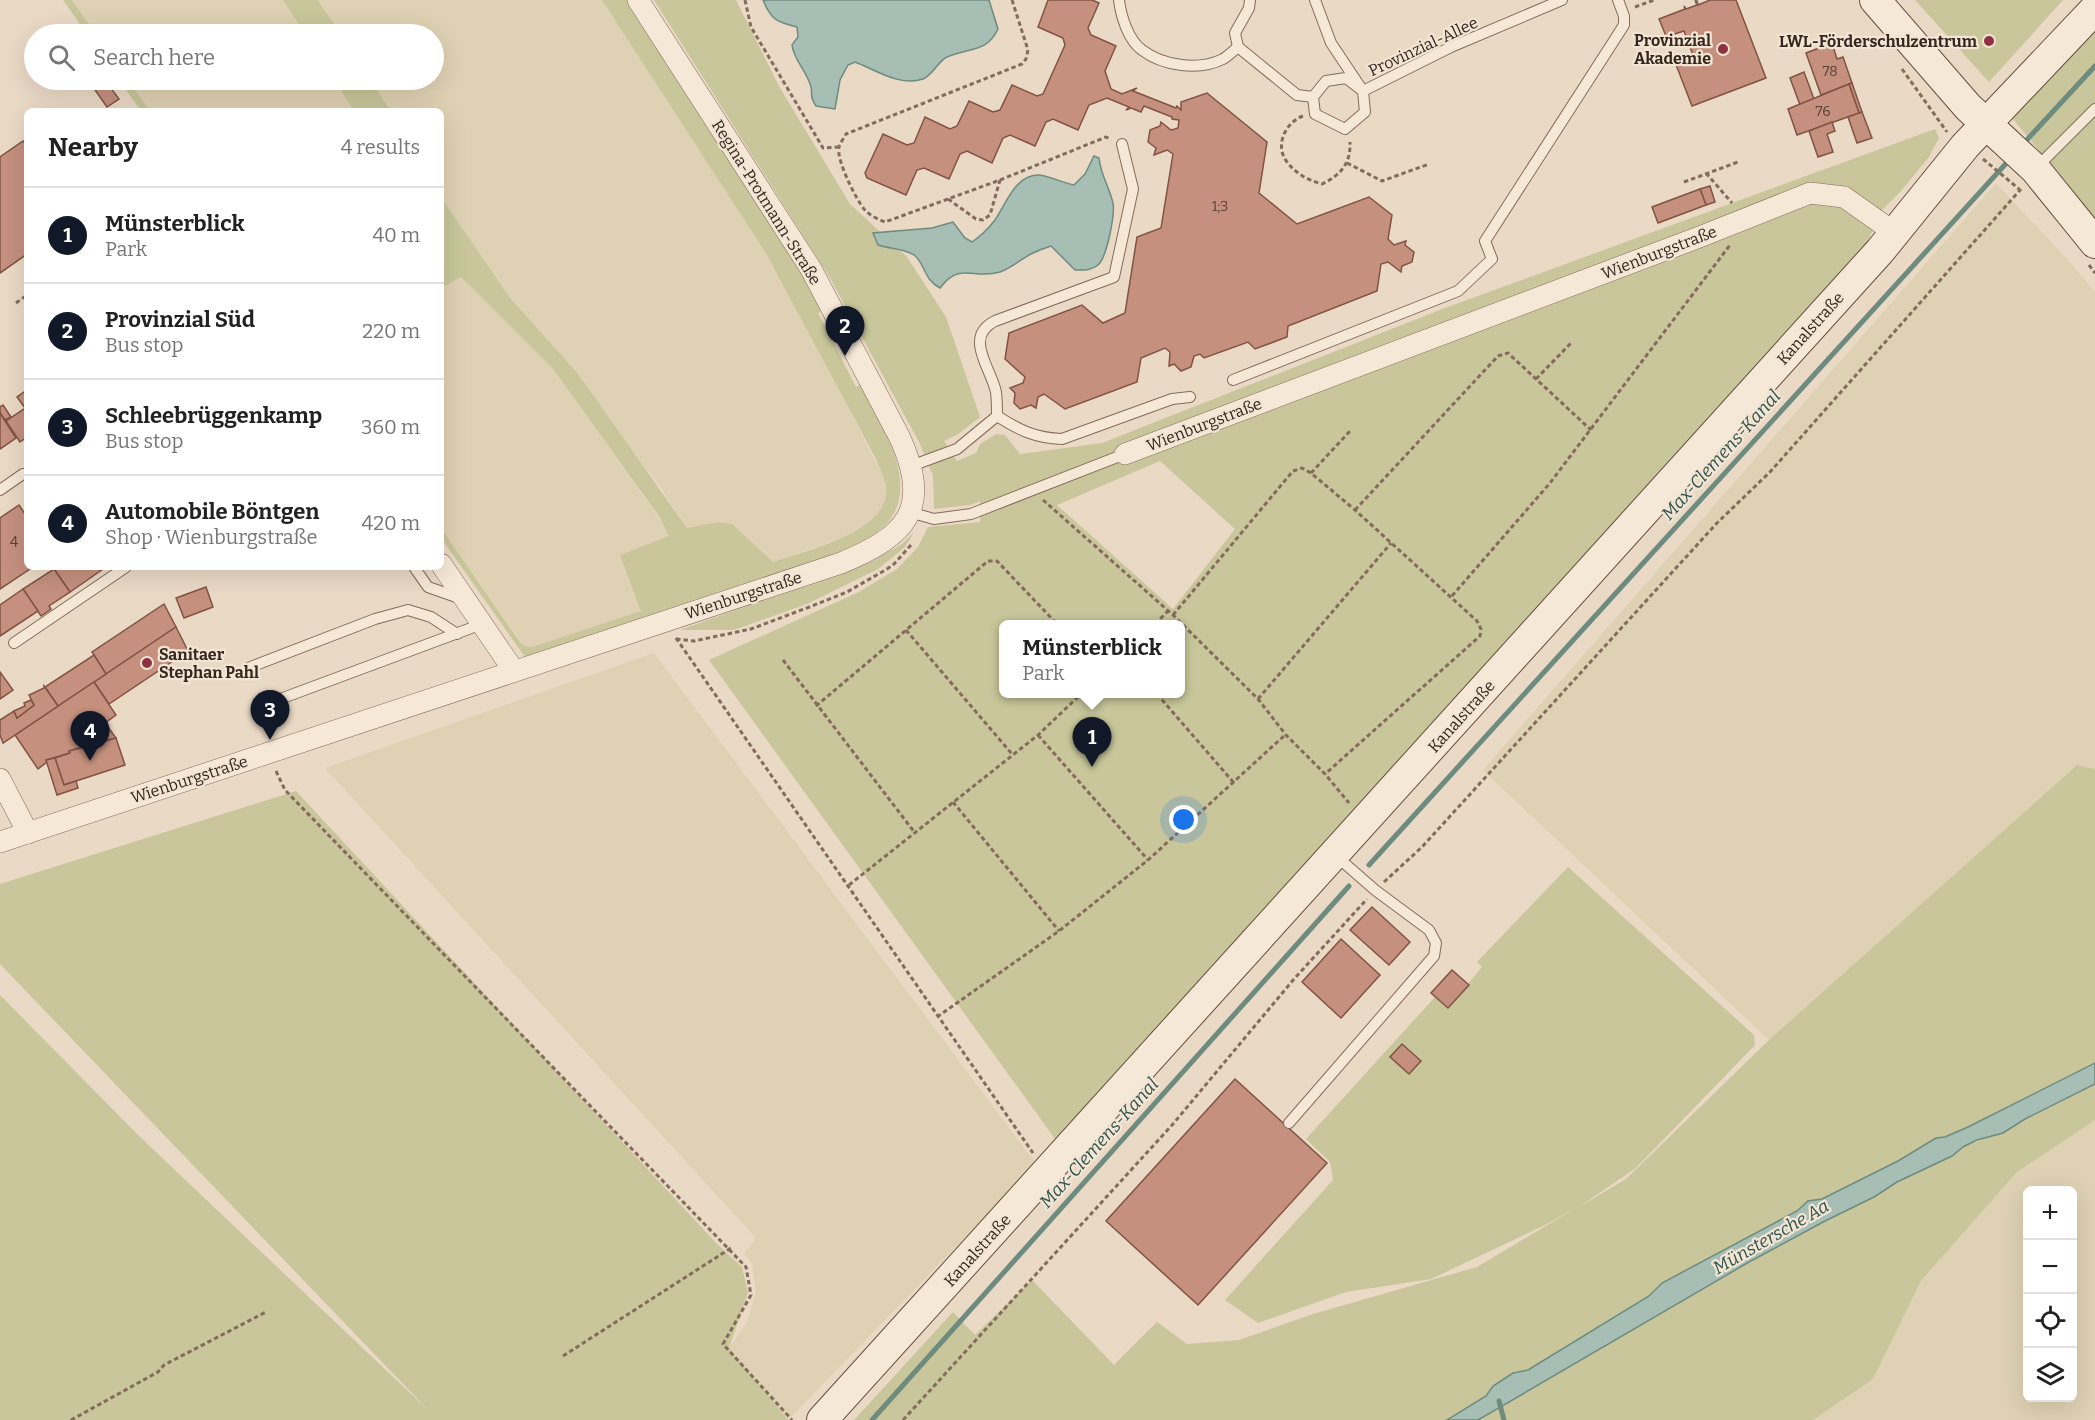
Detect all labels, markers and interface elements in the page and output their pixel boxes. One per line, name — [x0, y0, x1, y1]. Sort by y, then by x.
street label: Provinzial-Allee — [1365, 13, 1481, 80]
search box — [24, 24, 444, 90]
place label: Provinzial Akademie — [1634, 31, 1711, 68]
place label: LWL-Förderschulzentrum — [1779, 32, 1978, 51]
marker: LWL-Förderschulzentrum — [1982, 34, 1996, 48]
icon: search — [45, 41, 78, 74]
marker: Provinzial Akademie — [1716, 42, 1730, 56]
text: Search here — [93, 44, 215, 71]
house number: 78 — [1822, 63, 1838, 80]
house number: 76 — [1815, 103, 1831, 120]
street label: Regina-Protmann-Straße — [708, 116, 825, 288]
text: Nearby — [48, 132, 138, 163]
text: 4 results — [341, 135, 420, 159]
house number: 1;3 — [1212, 198, 1228, 215]
text: Münsterblick — [105, 210, 245, 237]
street label: Wienburgstraße — [1599, 222, 1719, 283]
text: 1 — [63, 223, 72, 247]
text: 40 m — [372, 223, 420, 247]
text: Park — [105, 237, 147, 261]
street label: Kanalstraße — [1773, 288, 1848, 368]
text: Provinzial Süd — [105, 306, 255, 333]
pin: 2 — [826, 306, 864, 356]
text: 2 — [62, 319, 73, 343]
text: 220 m — [362, 319, 420, 343]
text: Bus stop — [105, 333, 183, 357]
water label: Max-Clemens-Kanal — [1657, 385, 1785, 524]
street label: Wienburgstraße — [1144, 394, 1264, 455]
text: Schleebrüggenkamp — [105, 402, 322, 429]
text: 3 — [62, 415, 73, 439]
text: 360 m — [361, 415, 420, 439]
text: Bus stop — [105, 429, 183, 453]
text: Automobile Böntgen — [105, 498, 319, 525]
text: 4 — [61, 511, 74, 535]
text: 420 m — [362, 511, 420, 535]
text: Shop · Wienburgstraße — [105, 525, 317, 549]
house number: 4 — [10, 534, 18, 551]
street label: Wienburgstraße — [682, 568, 804, 623]
popup — [999, 620, 1185, 698]
text: Münsterblick — [1022, 634, 1162, 661]
place label: Sanitaer Stephan Pahl — [159, 645, 259, 682]
marker: Sanitaer Stephan Pahl — [140, 656, 154, 670]
text: Park — [1022, 661, 1064, 685]
street label: Kanalstraße — [1424, 676, 1499, 756]
pin: 3 — [250, 690, 290, 740]
pin: 4 — [70, 712, 110, 761]
pin: 1 — [1072, 718, 1112, 767]
street label: Wienburgstraße — [128, 752, 250, 807]
your location — [1169, 805, 1198, 834]
water label: Max-Clemens-Kanal — [1035, 1073, 1163, 1212]
map controls — [2023, 1186, 2077, 1402]
button: + — [2023, 1186, 2077, 1240]
water label: Münstersche Aa — [1709, 1195, 1833, 1279]
street label: Kanalstraße — [940, 1210, 1015, 1290]
button: − — [2023, 1240, 2077, 1294]
button: locate — [2023, 1294, 2077, 1348]
button: layers — [2023, 1348, 2077, 1402]

